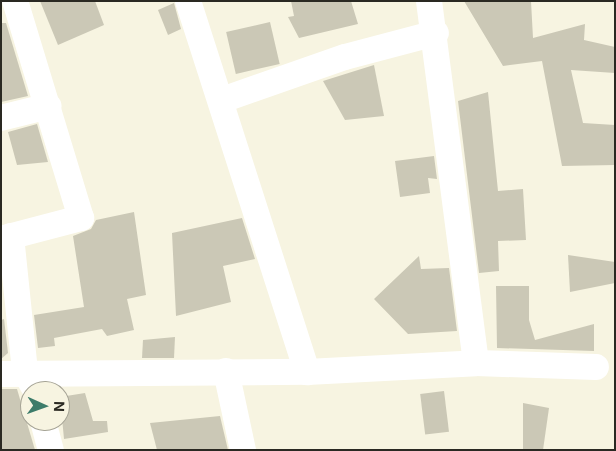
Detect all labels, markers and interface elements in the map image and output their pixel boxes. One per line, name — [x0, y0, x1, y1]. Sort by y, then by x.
north arrow — [20, 381, 70, 431]
text: N — [51, 401, 68, 412]

